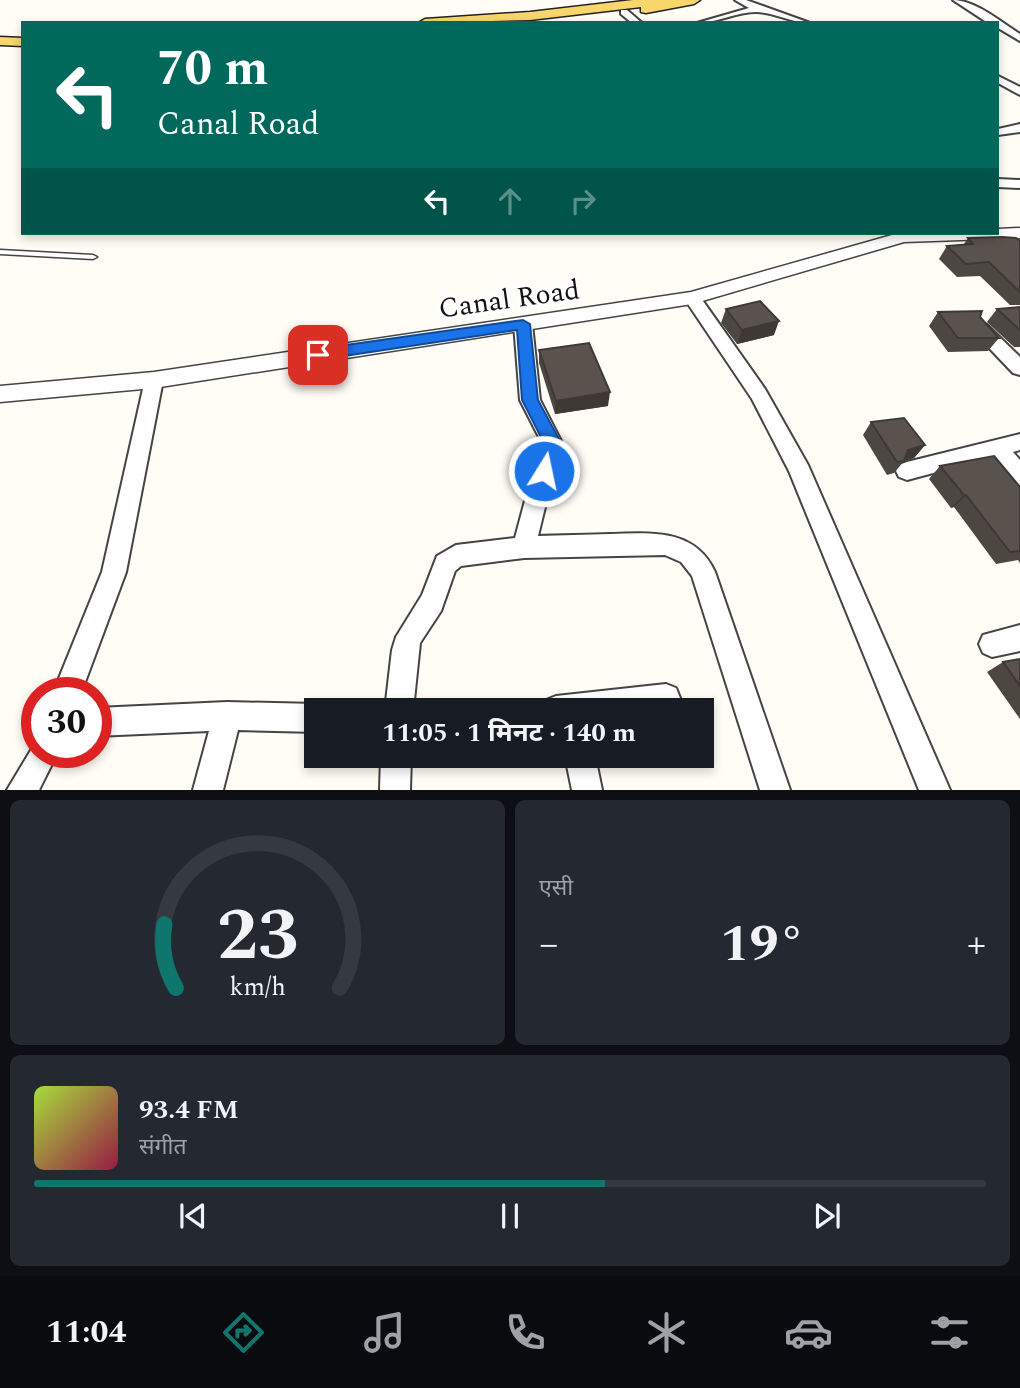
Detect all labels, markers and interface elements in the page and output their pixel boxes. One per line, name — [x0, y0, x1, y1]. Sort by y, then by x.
text: 70 m — [157, 32, 268, 107]
icon: left — [42, 49, 133, 140]
text: Canal Road — [157, 100, 319, 149]
icon: left — [418, 182, 456, 220]
icon: ahead — [491, 182, 529, 220]
icon: right — [564, 182, 602, 220]
street label: Canal Road — [436, 268, 583, 331]
pin — [288, 325, 348, 385]
icon: arrive — [299, 336, 337, 374]
position arrow — [507, 434, 581, 508]
speed limit sign: 30 — [21, 677, 112, 768]
text: 11:05 · 1 मिनट · 140 m — [382, 713, 636, 753]
text: एसी — [539, 871, 573, 906]
text: 23 — [217, 882, 298, 993]
text: 19° — [720, 905, 805, 984]
text: − — [539, 916, 558, 974]
text: + — [967, 916, 986, 974]
text: km/h — [229, 969, 286, 1007]
text: 93.4 FM — [139, 1090, 239, 1130]
text: संगीत — [139, 1130, 187, 1165]
icon: previous — [174, 1197, 212, 1235]
icon: pause — [491, 1197, 529, 1235]
icon: next — [808, 1197, 846, 1235]
text: 11:04 — [46, 1308, 127, 1357]
icon: directions — [219, 1308, 268, 1357]
icon: music — [360, 1308, 409, 1357]
icon: phone — [501, 1308, 550, 1357]
icon: climate — [642, 1308, 691, 1357]
icon: car — [784, 1308, 833, 1357]
icon: filters — [925, 1308, 974, 1357]

